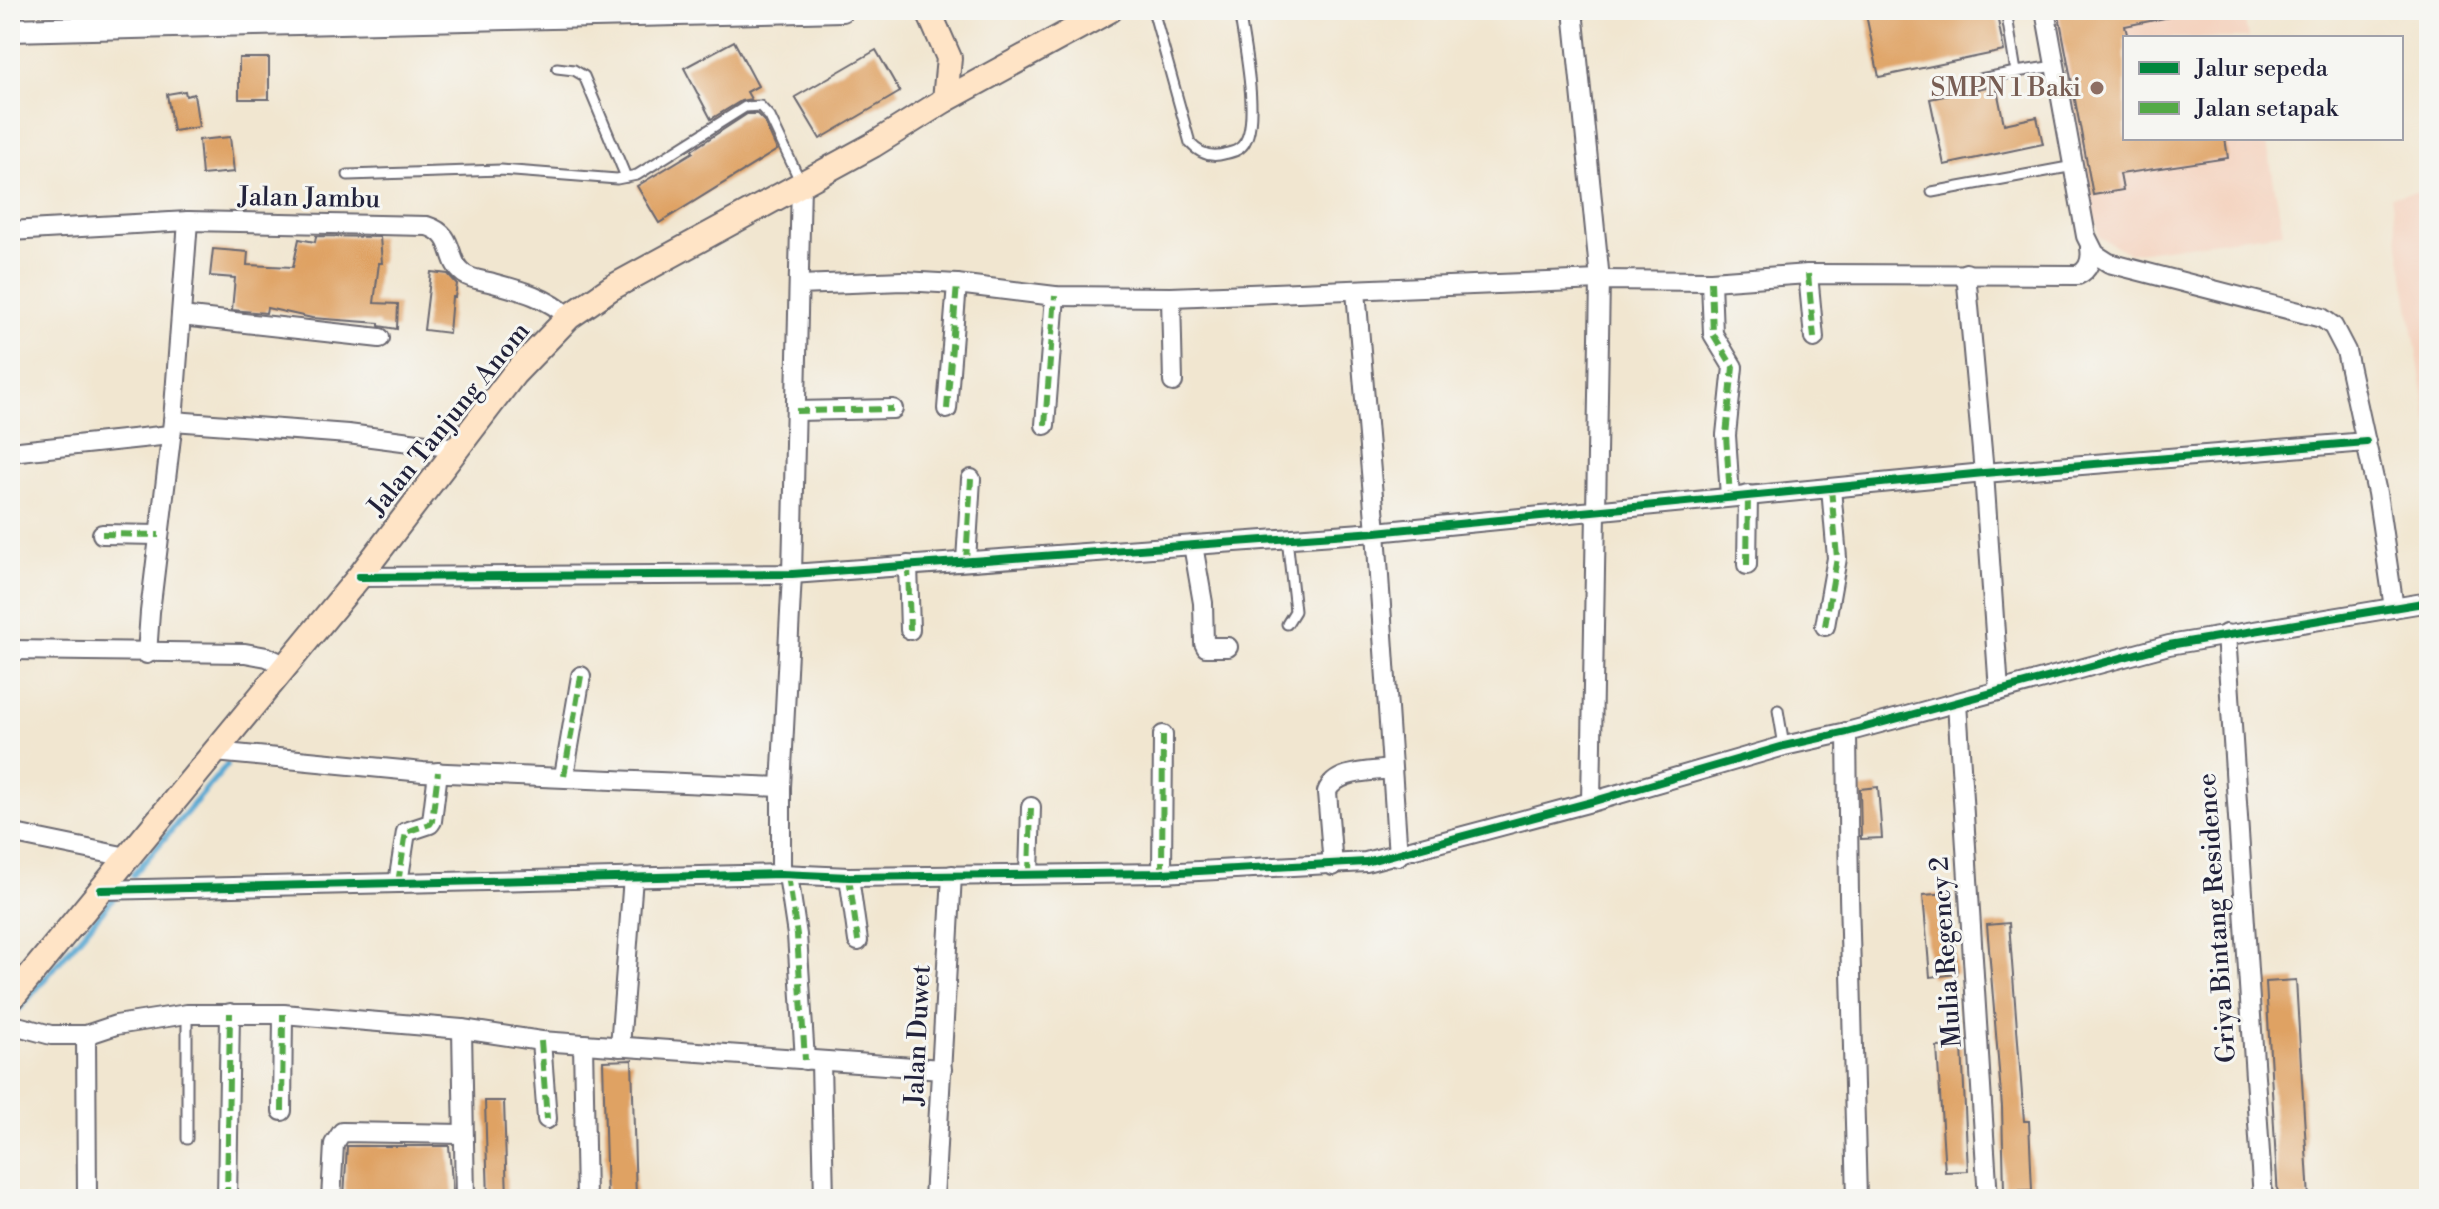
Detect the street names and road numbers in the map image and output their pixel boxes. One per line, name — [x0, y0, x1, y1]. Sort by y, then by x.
street label: Jalan Jambu — [236, 181, 381, 215]
street label: Jalan Tanjung Anom — [360, 316, 537, 523]
street label: Griya Bintang Residence — [2191, 772, 2243, 1064]
street label: Mulia Regency 2 — [1923, 856, 1969, 1048]
street label: Jalan Duwet — [898, 964, 938, 1107]

